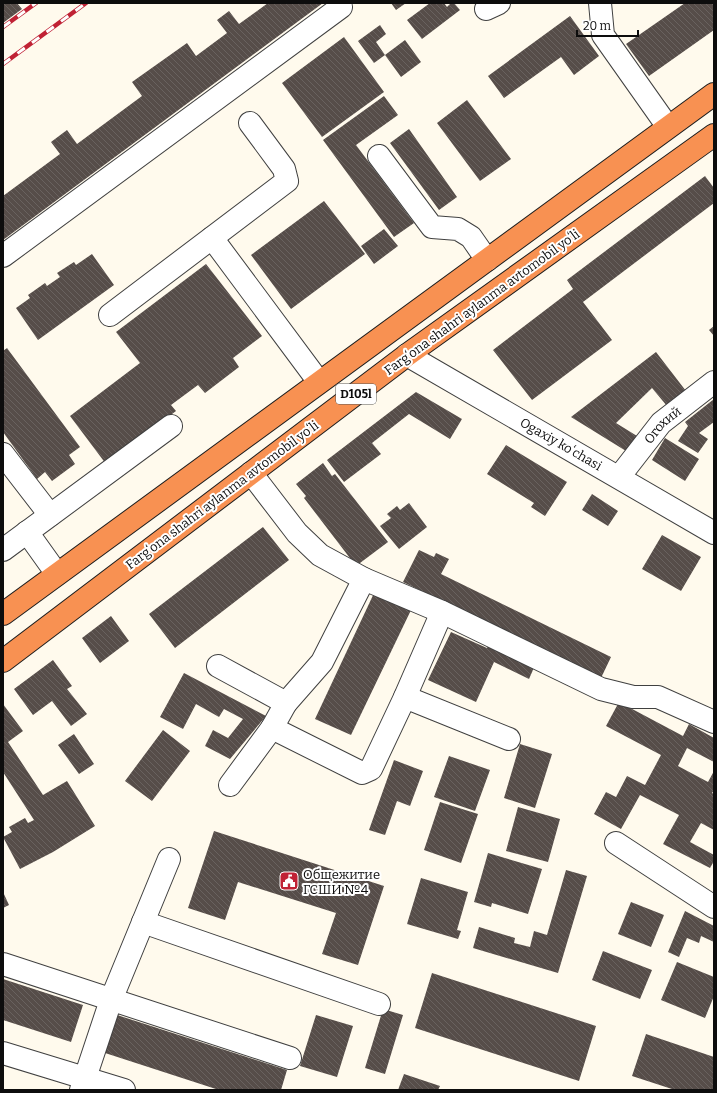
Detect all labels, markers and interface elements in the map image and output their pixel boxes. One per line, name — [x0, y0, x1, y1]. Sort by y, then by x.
scale bar — [577, 12, 638, 38]
text: 20 m — [583, 19, 612, 33]
street label: Fargʻona shahri aylanma avtomobil yoʻli — [382, 226, 583, 378]
road number: D105l — [336, 384, 376, 404]
street label: Огохий — [641, 403, 684, 446]
street label: Ogaxiy koʻchasi — [517, 415, 605, 474]
street label: Fargʻona shahri aylanma avtomobil yoʻli — [123, 417, 321, 572]
place label: Общежитие ГСШИ №4 — [303, 867, 380, 897]
public building icon: Общежитие ГСШИ №4 — [278, 870, 300, 892]

